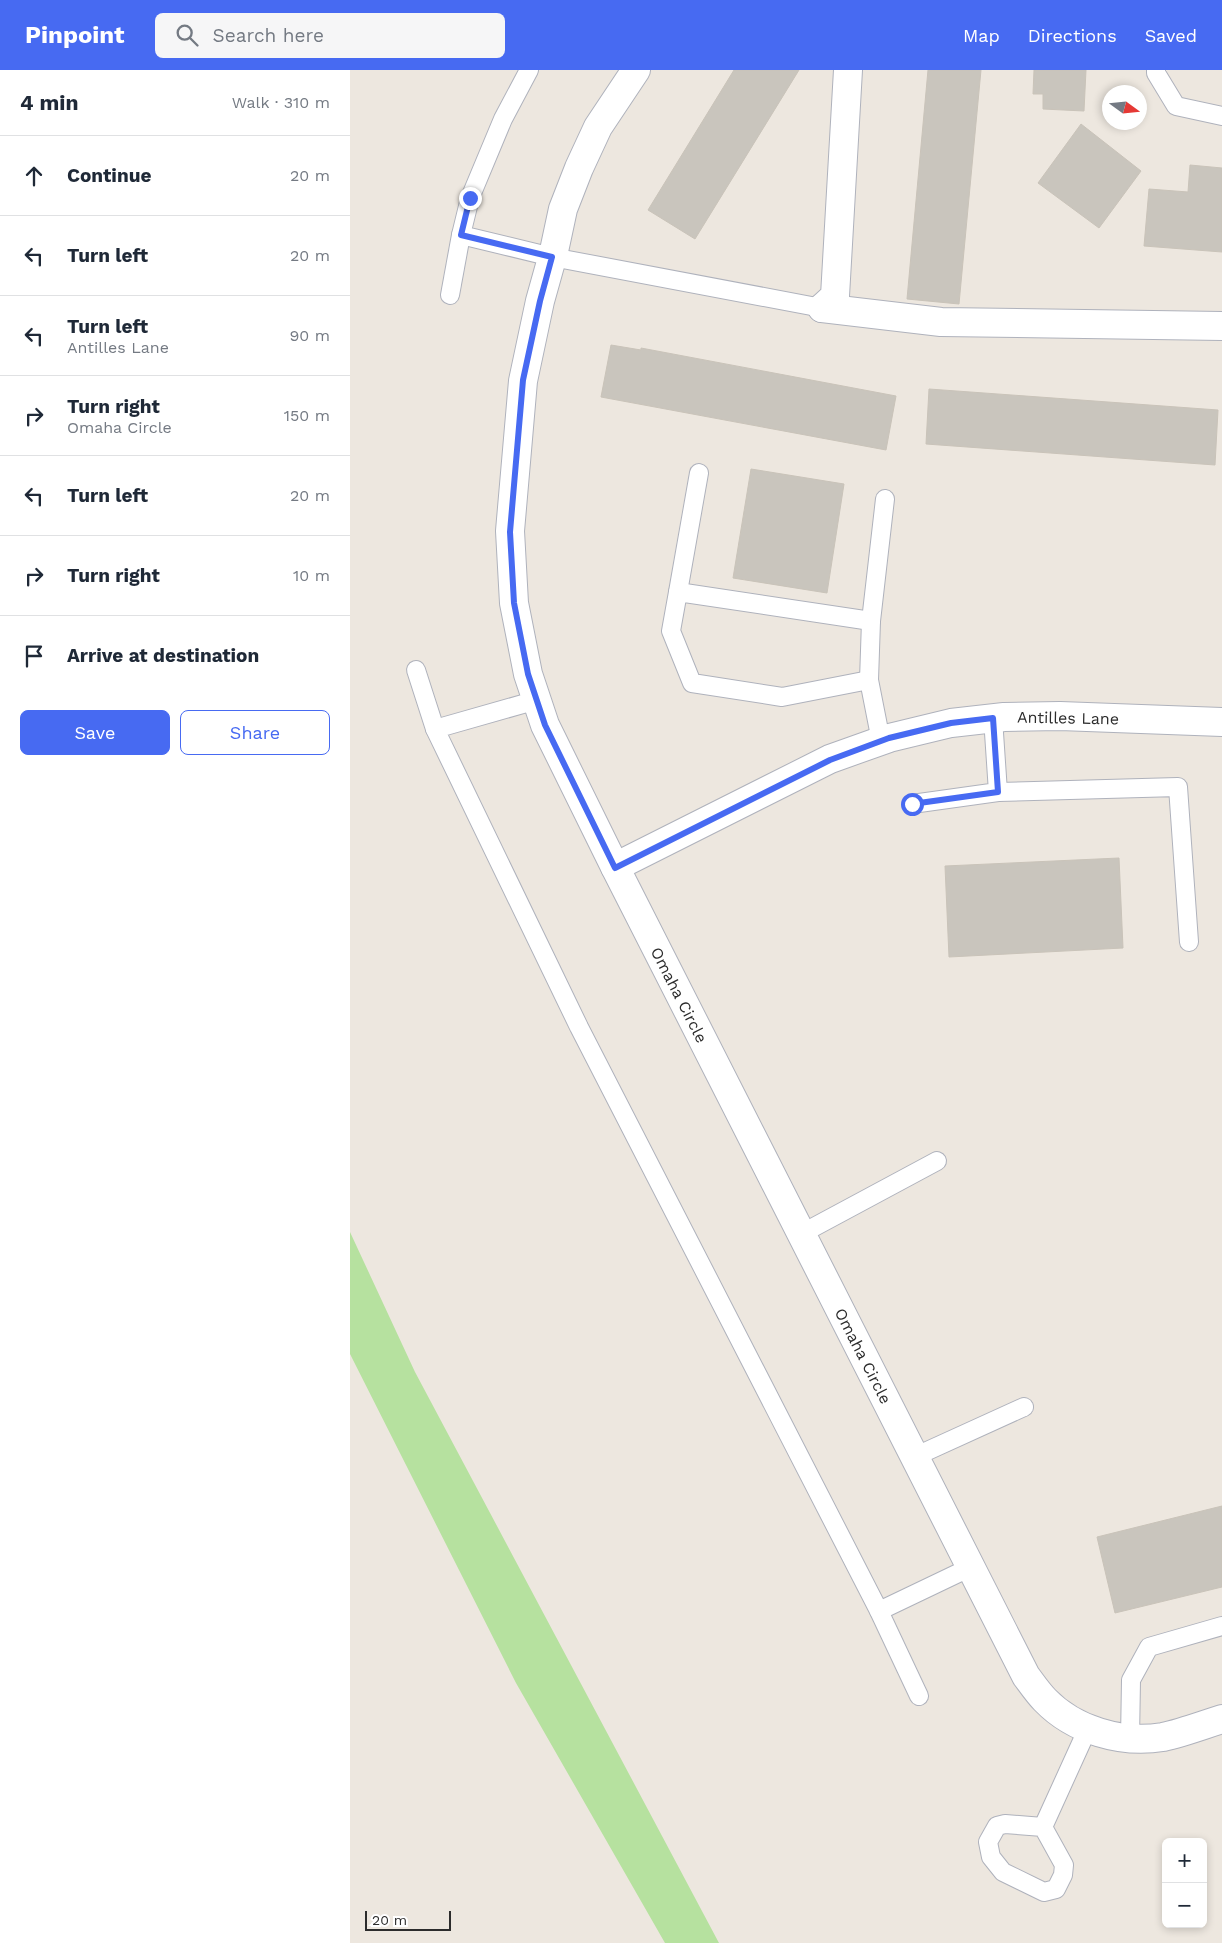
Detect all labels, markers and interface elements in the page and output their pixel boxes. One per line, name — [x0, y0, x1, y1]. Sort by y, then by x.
search box — [155, 13, 505, 58]
text: Pinpoint — [25, 21, 125, 49]
icon: search — [173, 21, 201, 49]
text: Search here — [213, 24, 324, 47]
text: Map — [963, 25, 1000, 46]
text: Directions — [1028, 25, 1117, 46]
text: Saved — [1145, 25, 1197, 46]
north arrow — [1102, 85, 1147, 130]
text: 4 min — [20, 90, 78, 115]
text: Walk · 310 m — [232, 93, 330, 112]
icon: ahead — [20, 162, 48, 190]
text: Continue — [67, 164, 151, 187]
text: 20 m — [290, 166, 330, 185]
route end — [459, 187, 482, 210]
icon: left — [20, 242, 48, 270]
text: Turn left — [67, 244, 148, 267]
text: 20 m — [290, 246, 330, 265]
text: Turn left — [67, 315, 148, 338]
icon: left — [20, 322, 48, 350]
text: 90 m — [289, 326, 330, 345]
text: Antilles Lane — [67, 338, 169, 357]
text: Turn right — [67, 395, 160, 418]
icon: right — [20, 402, 48, 430]
text: 150 m — [284, 406, 330, 425]
text: Omaha Circle — [67, 418, 172, 437]
icon: left — [20, 482, 48, 510]
text: Turn left — [67, 484, 148, 507]
text: 20 m — [290, 486, 330, 505]
icon: right — [20, 562, 48, 590]
text: Turn right — [67, 564, 160, 587]
text: 10 m — [293, 566, 330, 585]
icon: arrive — [20, 642, 48, 670]
text: Arrive at destination — [67, 644, 259, 667]
street label: Antilles Lane — [1017, 708, 1119, 728]
button: Save — [20, 710, 170, 755]
button: Share — [180, 710, 330, 755]
route start — [901, 793, 924, 816]
street label: Omaha Circle — [647, 944, 711, 1046]
street label: Omaha Circle — [831, 1305, 895, 1407]
map controls — [1162, 1838, 1207, 1928]
button: + — [1162, 1838, 1207, 1883]
button: − — [1162, 1883, 1207, 1928]
scale bar — [365, 1908, 451, 1931]
text: 20 m — [372, 1912, 407, 1928]

